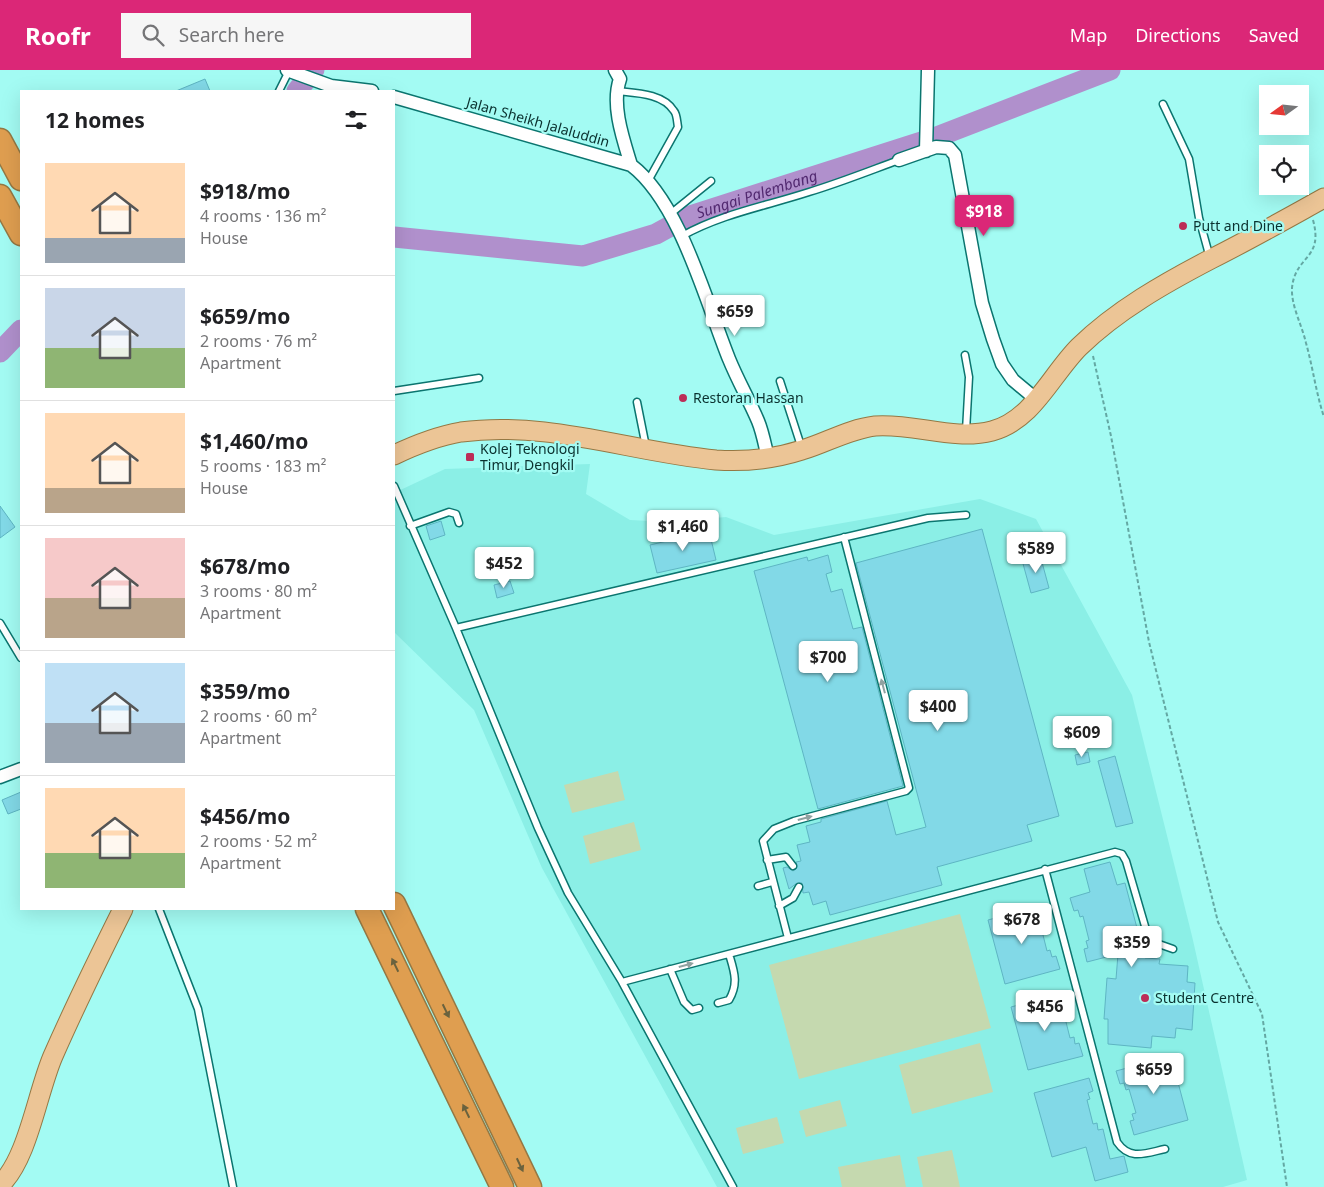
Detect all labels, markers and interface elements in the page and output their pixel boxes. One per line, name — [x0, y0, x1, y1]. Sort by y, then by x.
search box — [121, 13, 471, 58]
text: Roofr — [25, 19, 91, 52]
icon: search — [139, 21, 167, 49]
text: Search here — [179, 22, 284, 48]
text: Map — [1070, 23, 1107, 47]
text: Directions — [1135, 23, 1221, 47]
text: Saved — [1249, 23, 1299, 47]
north arrow — [1259, 85, 1309, 135]
map controls — [1259, 85, 1309, 195]
street label: Jalan Sheikh Jalaluddin — [462, 91, 612, 151]
text: 12 homes — [45, 106, 145, 134]
icon: filters — [342, 106, 370, 134]
button: locate — [1259, 145, 1309, 195]
water label: Sungai Palembang — [694, 165, 820, 222]
text: $918/mo — [200, 177, 290, 205]
icon: home — [85, 183, 145, 243]
pin: $918 — [954, 194, 1014, 237]
text: $918 — [966, 200, 1002, 222]
text: 4 rooms · 136 m² — [200, 205, 326, 227]
place label: Putt and Dine — [1193, 216, 1283, 235]
marker: Putt and Dine — [1177, 220, 1189, 232]
text: House — [200, 227, 248, 249]
pin: $659 — [705, 294, 765, 337]
text: $659 — [717, 300, 753, 322]
text: $659/mo — [200, 302, 290, 330]
icon: home — [85, 308, 145, 368]
text: 2 rooms · 76 m² — [200, 330, 317, 352]
text: Apartment — [200, 352, 281, 374]
place label: Restoran Hassan — [693, 388, 804, 407]
marker: Restoran Hassan — [677, 392, 689, 404]
text: $1,460/mo — [200, 427, 308, 455]
icon: home — [85, 433, 145, 493]
place label: Kolej Teknologi Timur, Dengkil — [480, 439, 580, 474]
marker: Kolej Teknologi Timur, Dengkil — [464, 451, 476, 463]
text: 5 rooms · 183 m² — [200, 455, 326, 477]
text: House — [200, 477, 248, 499]
pin: $1,460 — [642, 510, 724, 552]
text: $1,460 — [658, 515, 708, 537]
pin: $589 — [1006, 532, 1066, 574]
text: $589 — [1018, 537, 1054, 559]
pin: $452 — [474, 546, 534, 589]
text: $678/mo — [200, 552, 290, 580]
text: $452 — [486, 552, 522, 574]
icon: home — [85, 558, 145, 618]
text: 3 rooms · 80 m² — [200, 580, 317, 602]
text: Apartment — [200, 602, 281, 624]
pin: $700 — [798, 640, 858, 683]
text: $700 — [810, 646, 846, 668]
text: $359/mo — [200, 677, 290, 705]
one-way arrow — [879, 678, 887, 693]
icon: home — [85, 683, 145, 743]
pin: $400 — [908, 690, 968, 732]
text: $400 — [920, 695, 956, 717]
text: 2 rooms · 60 m² — [200, 705, 317, 727]
pin: $609 — [1052, 716, 1112, 758]
text: $609 — [1064, 721, 1100, 743]
text: Apartment — [200, 727, 281, 749]
text: $456/mo — [200, 802, 290, 830]
icon: home — [85, 808, 145, 868]
one-way arrow — [798, 814, 813, 822]
text: 2 rooms · 52 m² — [200, 830, 317, 852]
text: Apartment — [200, 852, 281, 874]
pin: $678 — [992, 902, 1052, 945]
text: $678 — [1004, 908, 1040, 930]
pin: $359 — [1102, 926, 1162, 968]
text: $359 — [1114, 931, 1150, 953]
one-way arrow — [391, 958, 399, 972]
one-way arrow — [678, 961, 694, 969]
place label: Student Centre — [1155, 988, 1254, 1007]
pin: $456 — [1015, 990, 1075, 1032]
marker: Student Centre — [1139, 992, 1151, 1004]
text: $456 — [1027, 995, 1063, 1017]
one-way arrow — [442, 1004, 450, 1018]
pin: $659 — [1124, 1052, 1184, 1095]
text: $659 — [1136, 1058, 1172, 1080]
one-way arrow — [462, 1104, 470, 1119]
one-way arrow — [516, 1158, 524, 1172]

